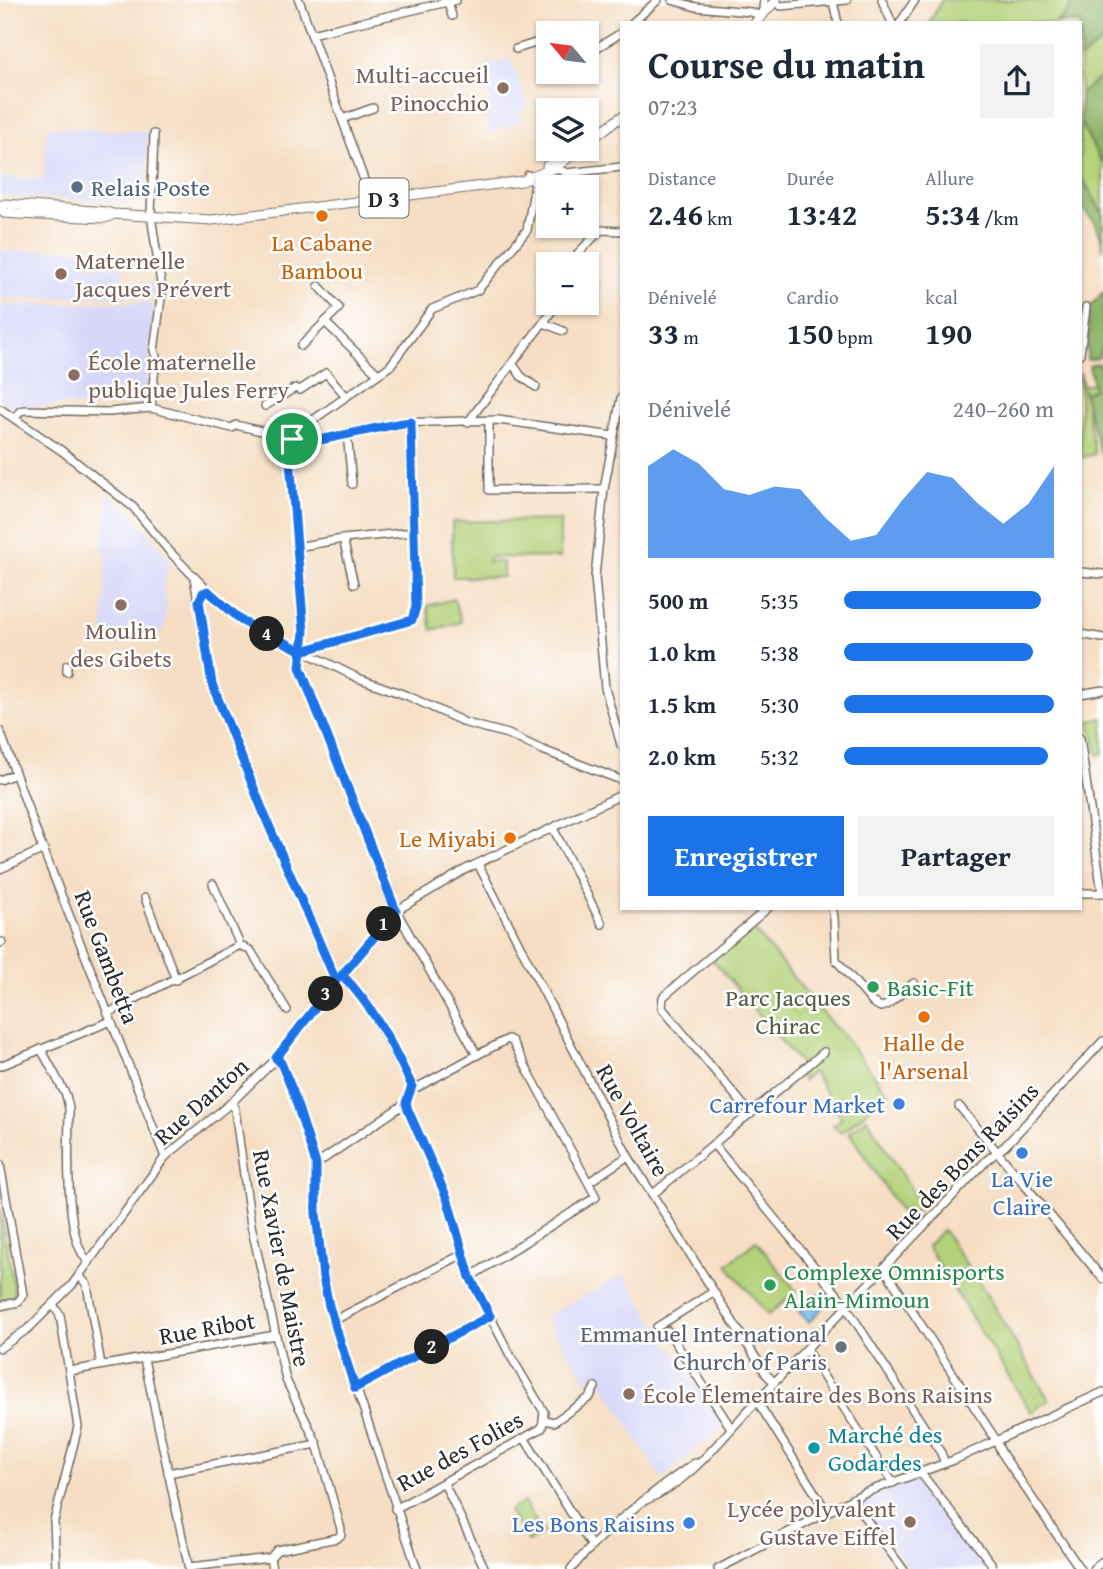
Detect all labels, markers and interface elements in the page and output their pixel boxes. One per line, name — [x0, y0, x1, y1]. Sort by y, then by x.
north arrow — [536, 21, 598, 84]
map controls — [536, 21, 599, 315]
text: Course du matin — [648, 36, 925, 92]
button: share — [980, 44, 1054, 118]
place label: Multi-accueil Pinocchio — [356, 57, 489, 120]
marker: Multi-accueil Pinocchio — [495, 80, 511, 96]
text: 07:23 — [648, 90, 698, 123]
button: layers — [536, 98, 599, 161]
text: Distance — [648, 164, 716, 192]
text: Durée — [787, 164, 834, 192]
text: Allure — [925, 164, 974, 192]
place label: Relais Poste — [91, 170, 210, 205]
button: + — [536, 175, 599, 238]
road number: D 3 — [360, 178, 408, 218]
marker: Relais Poste — [69, 179, 85, 195]
text: 2.46 — [648, 192, 703, 236]
text: 13:42 — [787, 192, 857, 236]
text: 5:34 — [925, 192, 980, 236]
text: km — [703, 204, 732, 232]
text: /km — [980, 204, 1019, 232]
marker: La Cabane Bambou — [314, 208, 330, 224]
place label: La Cabane Bambou — [271, 225, 373, 288]
place label: Maternelle Jacques Prévert — [72, 243, 232, 306]
button: − — [536, 252, 599, 315]
marker: Maternelle Jacques Prévert — [53, 266, 69, 282]
text: Dénivelé — [648, 283, 717, 311]
text: Cardio — [787, 283, 839, 311]
text: kcal — [925, 283, 958, 311]
text: 33 — [648, 311, 679, 355]
text: 150 — [787, 311, 833, 355]
text: 190 — [925, 311, 972, 355]
text: m — [679, 323, 699, 351]
text: bpm — [833, 323, 873, 351]
place label: École maternelle publique Jules Ferry — [88, 344, 289, 407]
marker: École maternelle publique Jules Ferry — [66, 367, 82, 383]
text: Dénivelé — [648, 392, 731, 425]
text: 240–260 m — [953, 392, 1054, 425]
pin — [262, 409, 322, 469]
icon: arrive — [273, 420, 311, 458]
text: 500 m — [648, 584, 709, 617]
text: 5:35 — [760, 584, 799, 617]
marker: Moulin des Gibets — [113, 597, 129, 613]
place label: Moulin des Gibets — [70, 613, 172, 676]
pin: 4 — [250, 616, 284, 652]
text: 4 — [262, 619, 271, 647]
text: 1.0 km — [648, 636, 716, 669]
text: 5:38 — [760, 636, 799, 669]
text: 1.5 km — [648, 688, 716, 721]
text: 5:30 — [760, 688, 799, 721]
text: 2.0 km — [648, 740, 716, 773]
text: 5:32 — [760, 740, 799, 773]
button: Enregistrer — [648, 816, 844, 896]
button: Partager — [858, 816, 1054, 896]
place label: Le Miyabi — [399, 821, 496, 856]
marker: Le Miyabi — [502, 830, 518, 846]
street label: Rue Gambetta — [66, 885, 149, 1029]
pin: 1 — [366, 906, 402, 942]
text: 1 — [379, 909, 388, 937]
place label: Basic-Fit — [887, 970, 975, 1005]
pin: 3 — [308, 976, 344, 1012]
text: 3 — [321, 979, 330, 1007]
marker: Basic-Fit — [865, 979, 881, 995]
park label: Parc Jacques Chirac — [725, 980, 851, 1043]
marker: Halle de l'Arsenal — [916, 1009, 932, 1025]
place label: Halle de l'Arsenal — [879, 1025, 969, 1088]
street label: Rue Danton — [146, 1049, 257, 1153]
street label: Rue Voltaire — [588, 1057, 678, 1183]
street label: Rue des Bons Raisins — [877, 1074, 1047, 1248]
place label: Carrefour Market — [709, 1087, 886, 1122]
marker: Carrefour Market — [891, 1096, 907, 1112]
marker: La Vie Claire — [1014, 1145, 1030, 1161]
street label: Rue Xavier de Maistre — [244, 1147, 320, 1369]
place label: La Vie Claire — [991, 1161, 1053, 1224]
place label: Complexe Omnisports Alain-Mimoun — [784, 1254, 1005, 1317]
marker: Complexe Omnisports Alain-Mimoun — [762, 1277, 778, 1293]
street label: Rue Ribot — [156, 1302, 258, 1354]
place label: Emmanuel International Church of Paris — [580, 1316, 827, 1379]
pin: 2 — [414, 1330, 450, 1364]
text: 2 — [427, 1332, 436, 1360]
marker: Emmanuel International Church of Paris — [833, 1339, 849, 1355]
place label: École Élementaire des Bons Raisins — [643, 1377, 993, 1412]
marker: École Élementaire des Bons Raisins — [621, 1386, 637, 1402]
street label: Rue des Folies — [391, 1402, 529, 1500]
place label: Marché des Godardes — [828, 1417, 942, 1480]
marker: Marché des Godardes — [806, 1440, 822, 1456]
place label: Lycée polyvalent Gustave Eiffel — [727, 1491, 897, 1554]
place label: Les Bons Raisins — [512, 1506, 675, 1541]
marker: Lycée polyvalent Gustave Eiffel — [902, 1514, 918, 1530]
marker: Les Bons Raisins — [681, 1515, 697, 1531]

